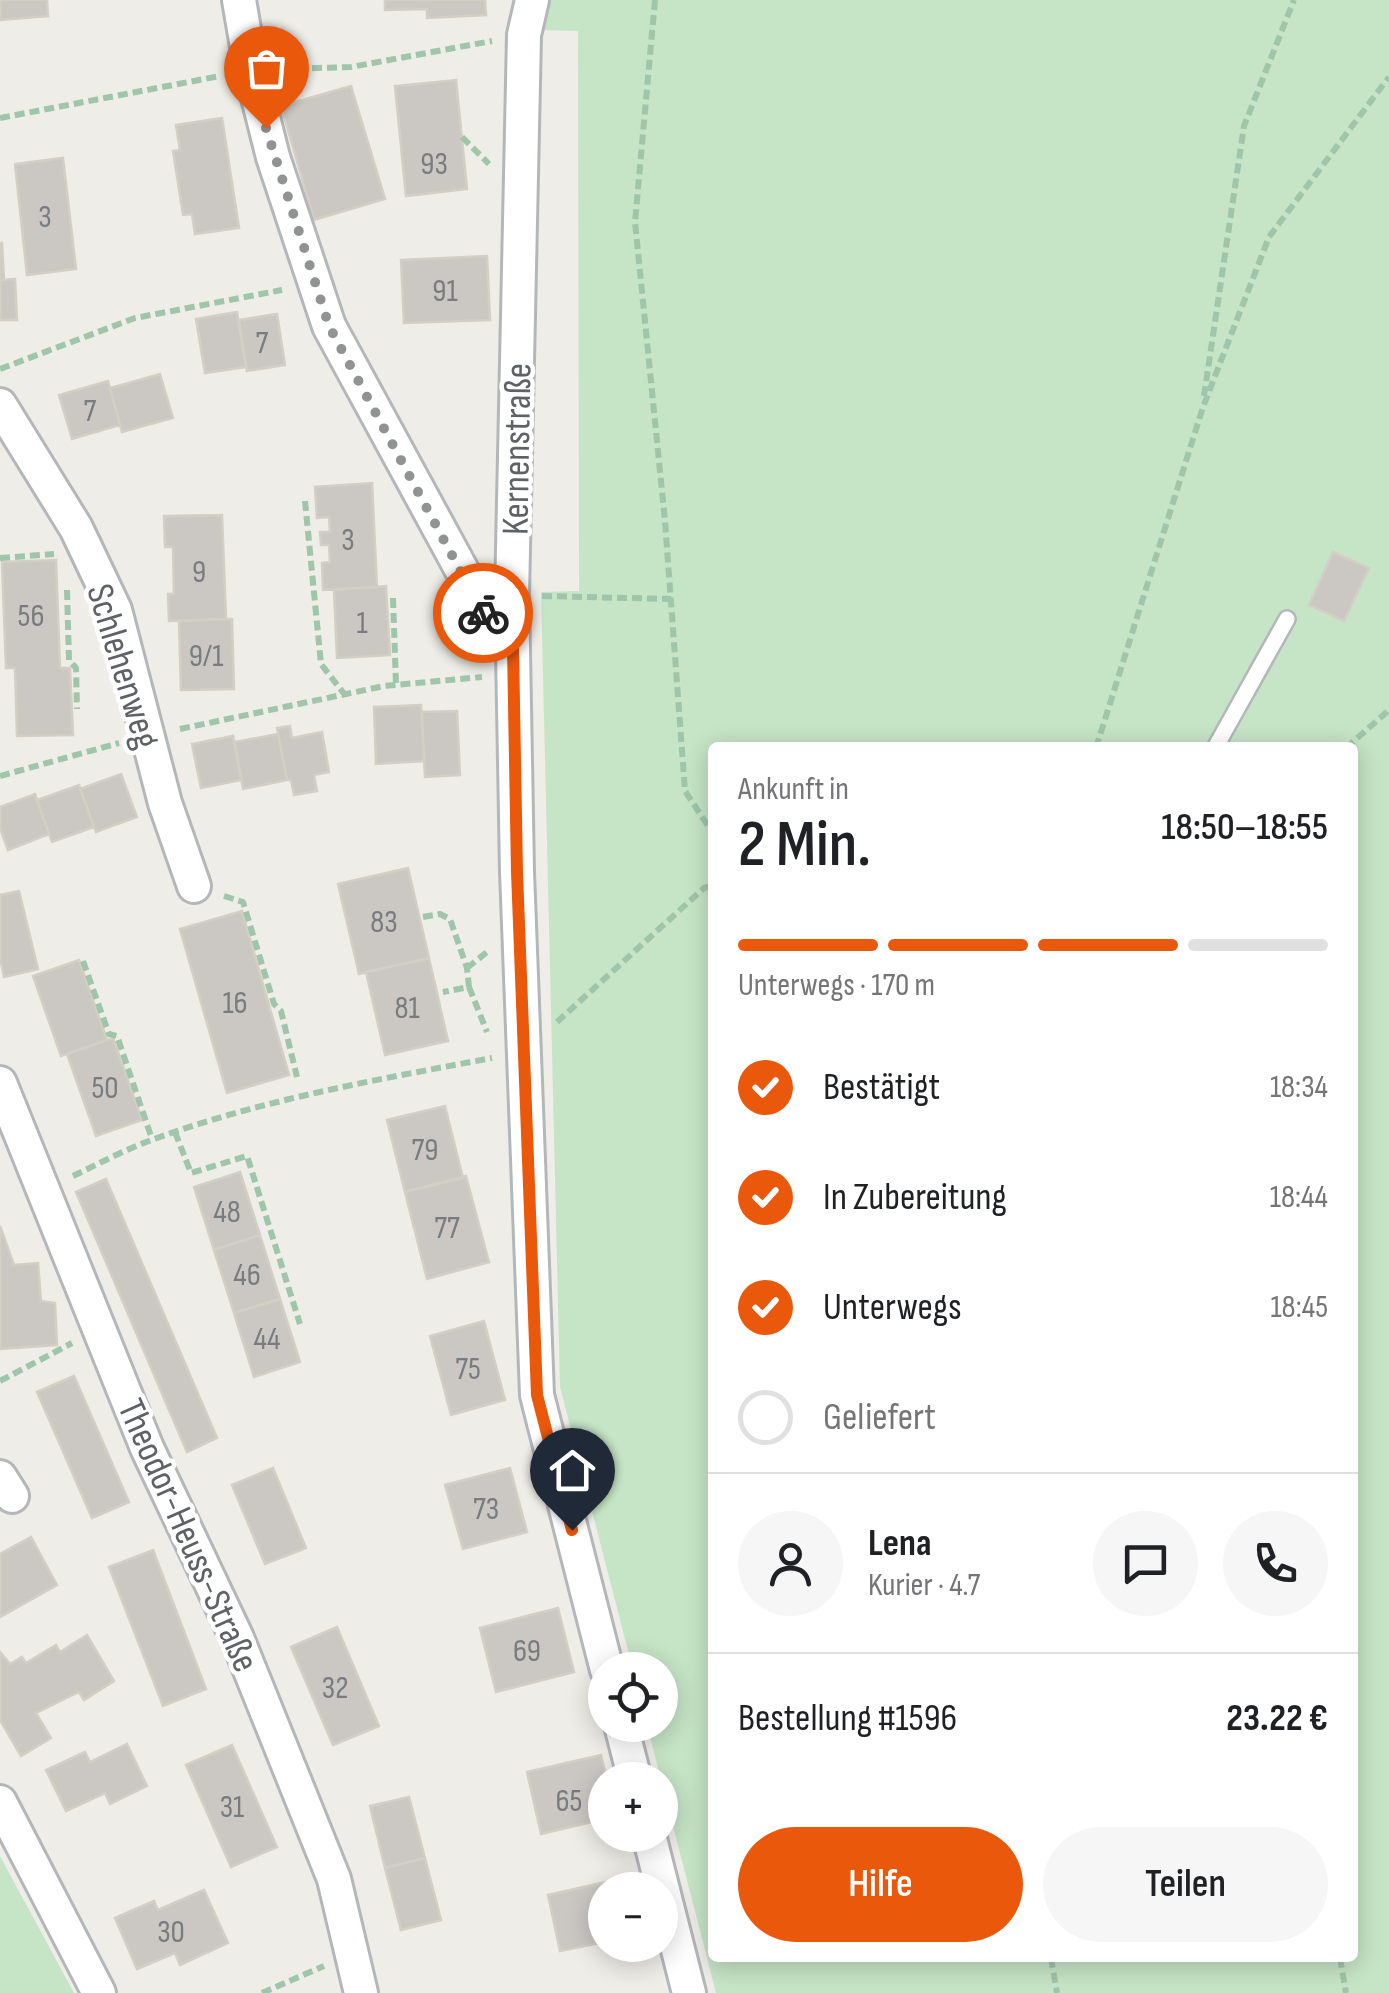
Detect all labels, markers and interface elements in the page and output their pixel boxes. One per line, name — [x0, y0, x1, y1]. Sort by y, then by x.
pin — [224, 26, 309, 129]
icon: bag — [239, 41, 294, 96]
house number: 93 — [420, 145, 448, 184]
house number: 3 — [38, 198, 52, 237]
house number: 91 — [432, 272, 458, 311]
house number: 7 — [256, 324, 269, 363]
street label: Kernenstraße — [494, 363, 541, 535]
house number: 7 — [84, 392, 97, 431]
house number: 3 — [341, 521, 355, 560]
house number: 9 — [192, 553, 206, 592]
courier — [433, 563, 533, 663]
street label: Schlehenweg — [76, 579, 169, 754]
icon: bike — [456, 586, 511, 641]
house number: 56 — [18, 597, 44, 636]
house number: 1 — [356, 604, 368, 643]
house number: 9/1 — [189, 637, 223, 676]
text: Ankunft in — [738, 770, 849, 809]
text: 18:50–18:55 — [1161, 805, 1328, 850]
text: 2 Min. — [738, 807, 871, 885]
house number: 83 — [370, 903, 398, 942]
text: Unterwegs · 170 m — [738, 966, 935, 1005]
house number: 16 — [222, 984, 248, 1023]
house number: 81 — [394, 989, 420, 1028]
icon: check — [738, 1060, 793, 1115]
text: Bestätigt — [823, 1065, 940, 1110]
text: 18:34 — [1270, 1068, 1328, 1107]
house number: 50 — [91, 1069, 119, 1108]
house number: 79 — [412, 1131, 438, 1170]
icon: check — [738, 1170, 793, 1225]
text: In Zubereitung — [823, 1175, 1007, 1220]
text: 18:44 — [1270, 1178, 1328, 1217]
house number: 48 — [213, 1193, 241, 1232]
house number: 77 — [434, 1209, 460, 1248]
house number: 46 — [233, 1256, 261, 1295]
icon: check — [738, 1280, 793, 1335]
text: Unterwegs — [823, 1285, 962, 1330]
text: 18:45 — [1270, 1288, 1328, 1327]
house number: 44 — [254, 1320, 280, 1359]
house number: 75 — [455, 1350, 481, 1389]
street label: Theodor-Heuss-Straße — [107, 1392, 268, 1679]
text: Geliefert — [823, 1395, 936, 1440]
pin — [530, 1428, 615, 1531]
icon: home — [545, 1443, 600, 1498]
house number: 73 — [473, 1490, 499, 1529]
button: person — [738, 1511, 843, 1616]
button: chat — [1093, 1511, 1198, 1616]
button: phone — [1223, 1511, 1328, 1616]
text: Lena — [868, 1521, 931, 1566]
text: Kurier · 4.7 — [868, 1566, 980, 1605]
house number: 69 — [513, 1632, 541, 1671]
map controls — [588, 1652, 678, 1962]
button: locate — [588, 1652, 678, 1742]
house number: 32 — [322, 1669, 348, 1708]
text: Bestellung #1596 — [738, 1696, 957, 1741]
text: 23.22 € — [1226, 1696, 1328, 1741]
button: + — [588, 1762, 678, 1852]
house number: 65 — [556, 1782, 582, 1821]
house number: 31 — [220, 1788, 244, 1827]
button: Hilfe — [738, 1827, 1023, 1942]
button: Teilen — [1043, 1827, 1328, 1942]
button: − — [588, 1872, 678, 1962]
house number: 30 — [157, 1913, 185, 1952]

